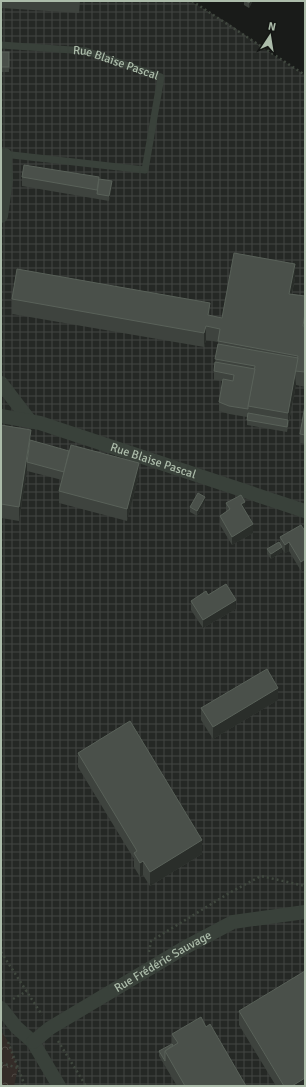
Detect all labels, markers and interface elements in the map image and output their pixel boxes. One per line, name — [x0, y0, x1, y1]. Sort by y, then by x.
north arrow — [250, 16, 290, 56]
text: N — [267, 20, 277, 34]
street label: Rue Blaise Pascal — [73, 43, 161, 84]
street label: Rue Blaise Pascal — [108, 440, 198, 482]
street label: Rue Frédéric Sauvage — [112, 928, 214, 996]

